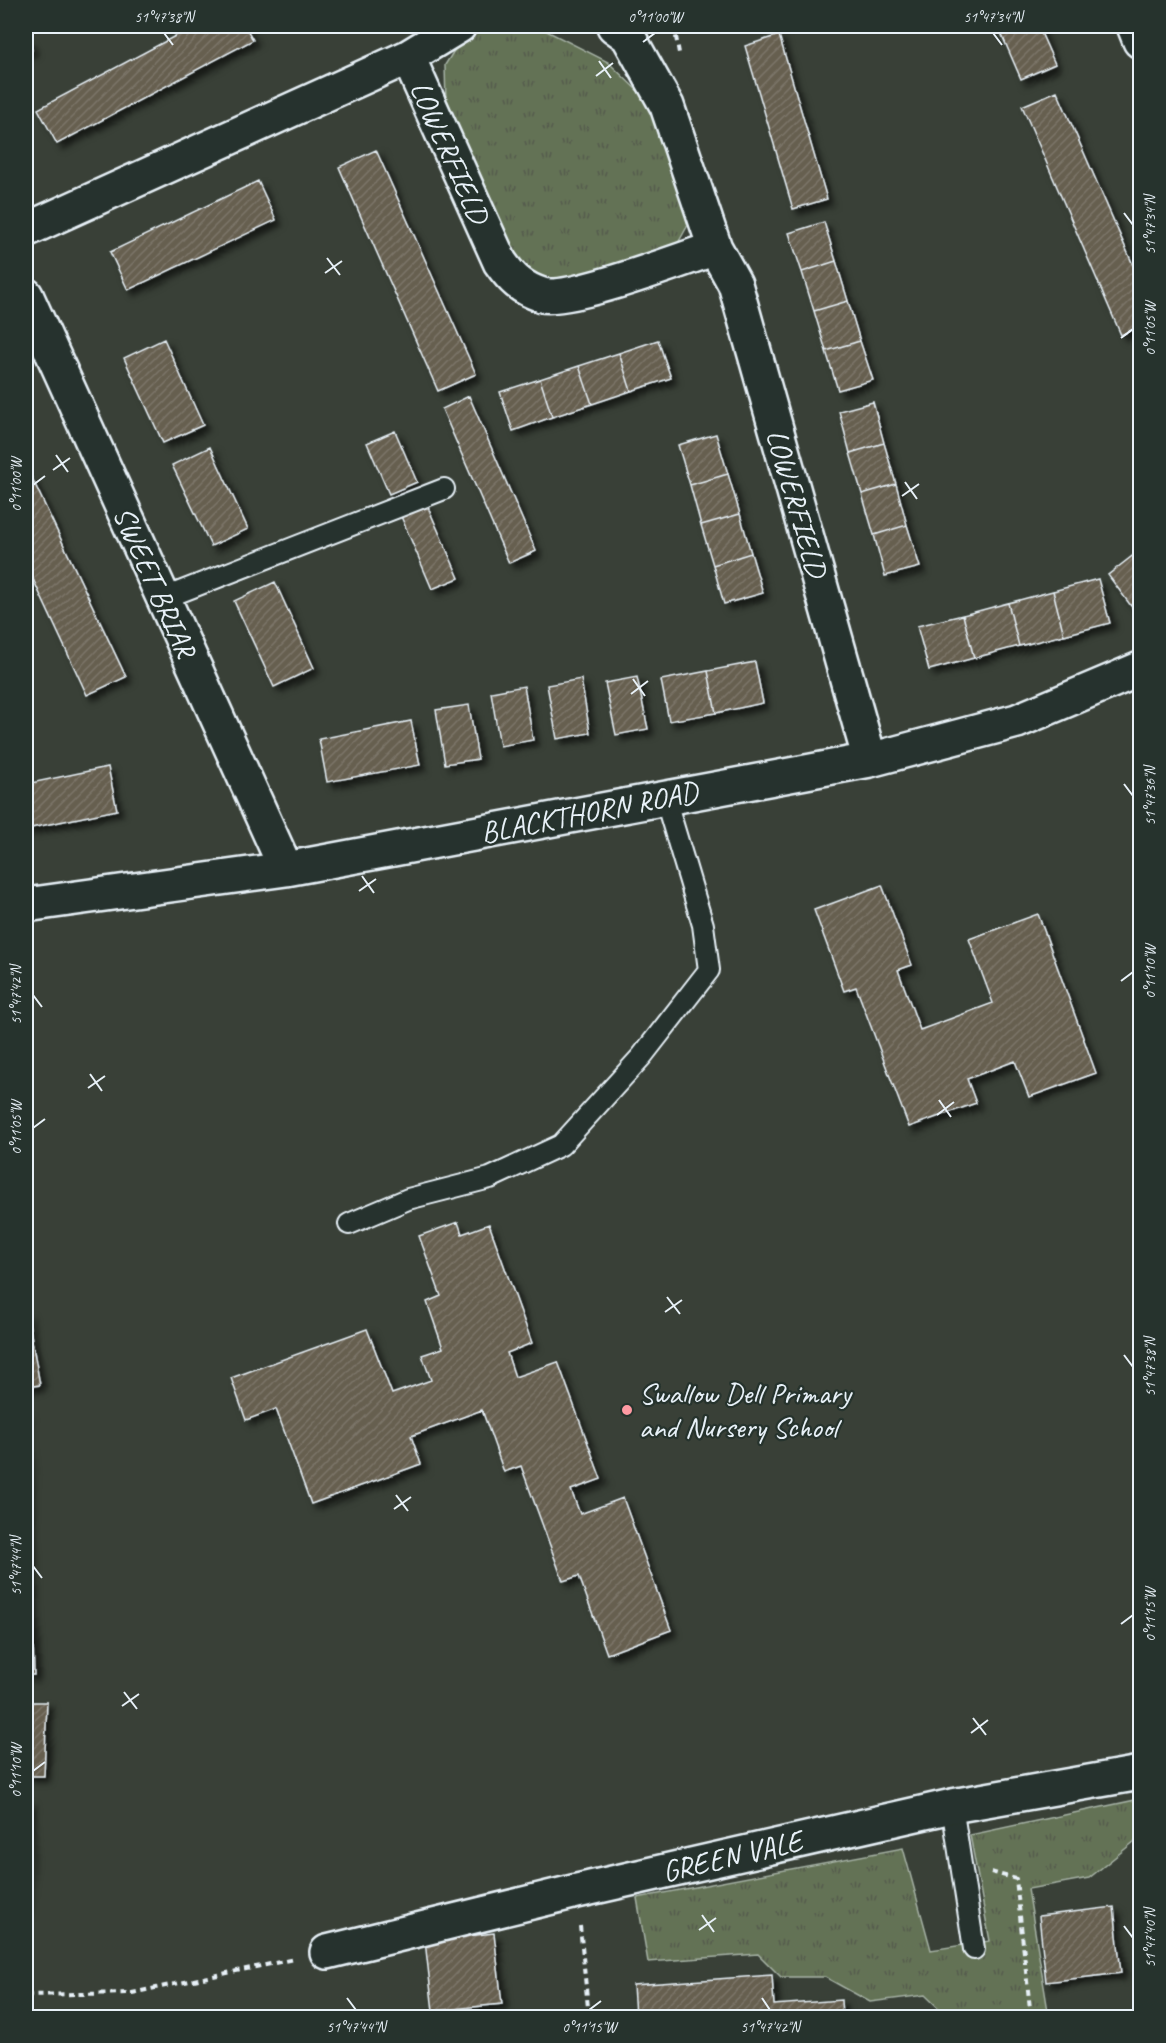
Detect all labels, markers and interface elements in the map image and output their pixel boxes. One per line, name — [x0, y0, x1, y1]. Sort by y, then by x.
text: 51°47'38"N — [134, 8, 197, 27]
text: 0°11'00"W — [628, 8, 685, 27]
text: 51°47'34"N — [963, 8, 1026, 27]
street label: LOWERFIELD — [402, 75, 499, 231]
text: 51°47'34"N — [1141, 192, 1160, 255]
text: 0°11'05"W — [1141, 299, 1160, 356]
street label: LOWERFIELD — [758, 425, 837, 584]
text: 0°11'00"W — [7, 455, 26, 512]
street label: SWEET BRIAR — [105, 500, 206, 665]
text: 51°47'36"N — [1141, 763, 1160, 826]
street label: BLACKTHORN ROAD — [478, 772, 703, 852]
text: 0°11'10"W — [1141, 942, 1160, 999]
text: 51°47'42"N — [7, 962, 26, 1025]
text: 0°11'05"W — [7, 1098, 26, 1155]
text: 51°47'38"N — [1141, 1334, 1160, 1397]
place label: Swallow Dell Primary and Nursery School — [639, 1374, 854, 1446]
marker: Swallow Dell Primary and Nursery School — [620, 1403, 634, 1417]
text: 51°47'44"N — [7, 1533, 26, 1596]
text: 0°11'15"W — [1141, 1585, 1160, 1642]
text: 0°11'10"W — [7, 1741, 26, 1798]
street label: GREEN VALE — [658, 1821, 810, 1890]
text: 51°47'40"N — [1141, 1905, 1160, 1968]
text: 51°47'44"N — [326, 2018, 389, 2037]
text: 0°11'15"W — [562, 2018, 619, 2037]
text: 51°47'42"N — [740, 2018, 803, 2037]

